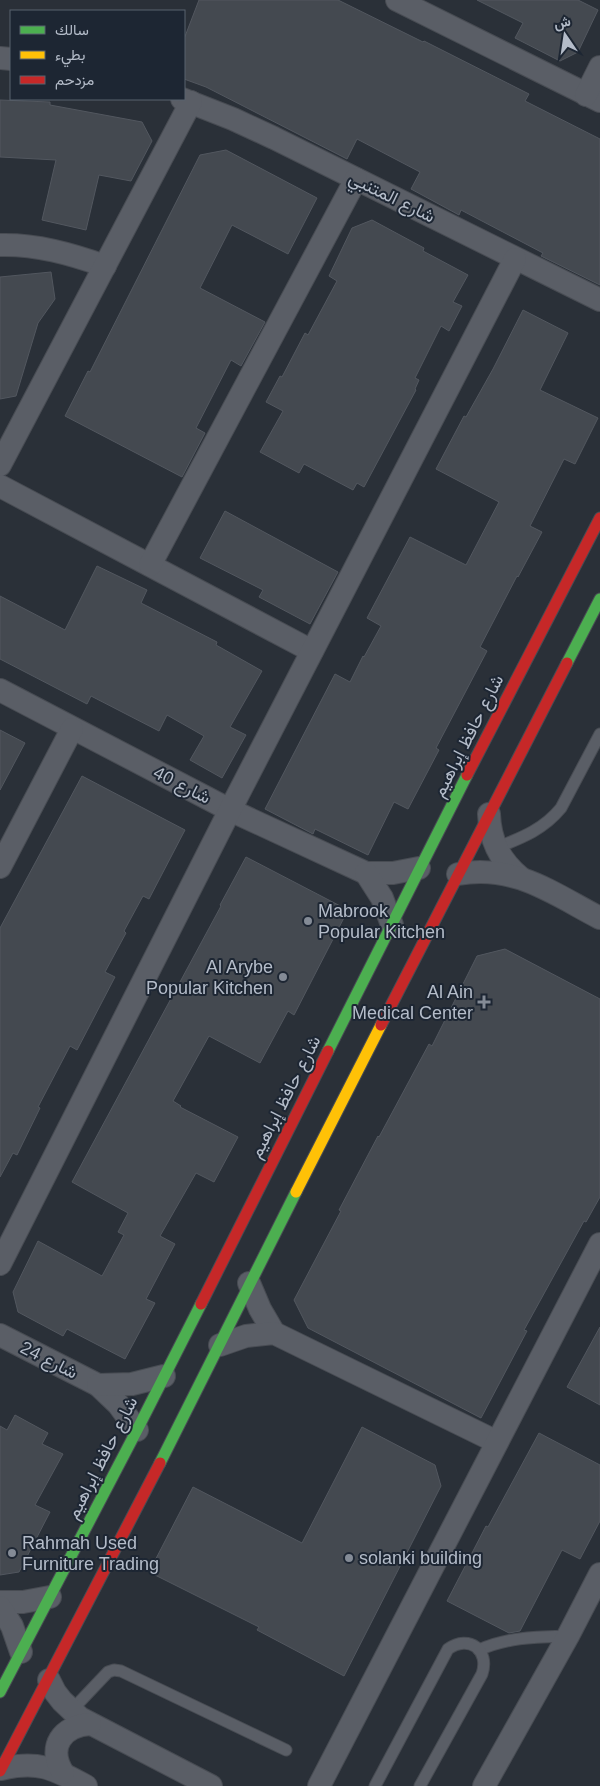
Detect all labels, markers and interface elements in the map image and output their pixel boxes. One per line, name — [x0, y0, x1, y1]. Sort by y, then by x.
legend — [10, 10, 185, 100]
north arrow — [540, 10, 590, 60]
text: ش — [552, 13, 572, 33]
text: سالك — [55, 21, 89, 38]
text: بطيء — [55, 46, 85, 68]
text: مزدحم — [55, 71, 94, 90]
street label: شارع المتنبي — [343, 168, 438, 231]
street label: شارع حافظ إبراهيم — [428, 671, 509, 801]
street label: شارع 40 — [149, 762, 214, 810]
place label: Mabrook Popular Kitchen — [318, 901, 445, 942]
marker: Mabrook Popular Kitchen — [302, 915, 314, 927]
place label: Al Arybe Popular Kitchen — [146, 957, 273, 998]
marker: Al Arybe Popular Kitchen — [277, 971, 289, 983]
place label: Al Ain Medical Center — [352, 982, 473, 1023]
marker: Al Ain Medical Center — [477, 995, 491, 1009]
street label: شارع حافظ إبراهيم — [245, 1032, 326, 1162]
street label: شارع 24 — [16, 1337, 81, 1385]
street label: شارع حافظ إبراهيم — [62, 1393, 143, 1523]
place label: Rahmah Used Furniture Trading — [22, 1533, 159, 1574]
marker: Rahmah Used Furniture Trading — [6, 1547, 18, 1559]
place label: solanki building — [359, 1548, 482, 1568]
marker: solanki building — [343, 1552, 355, 1564]

